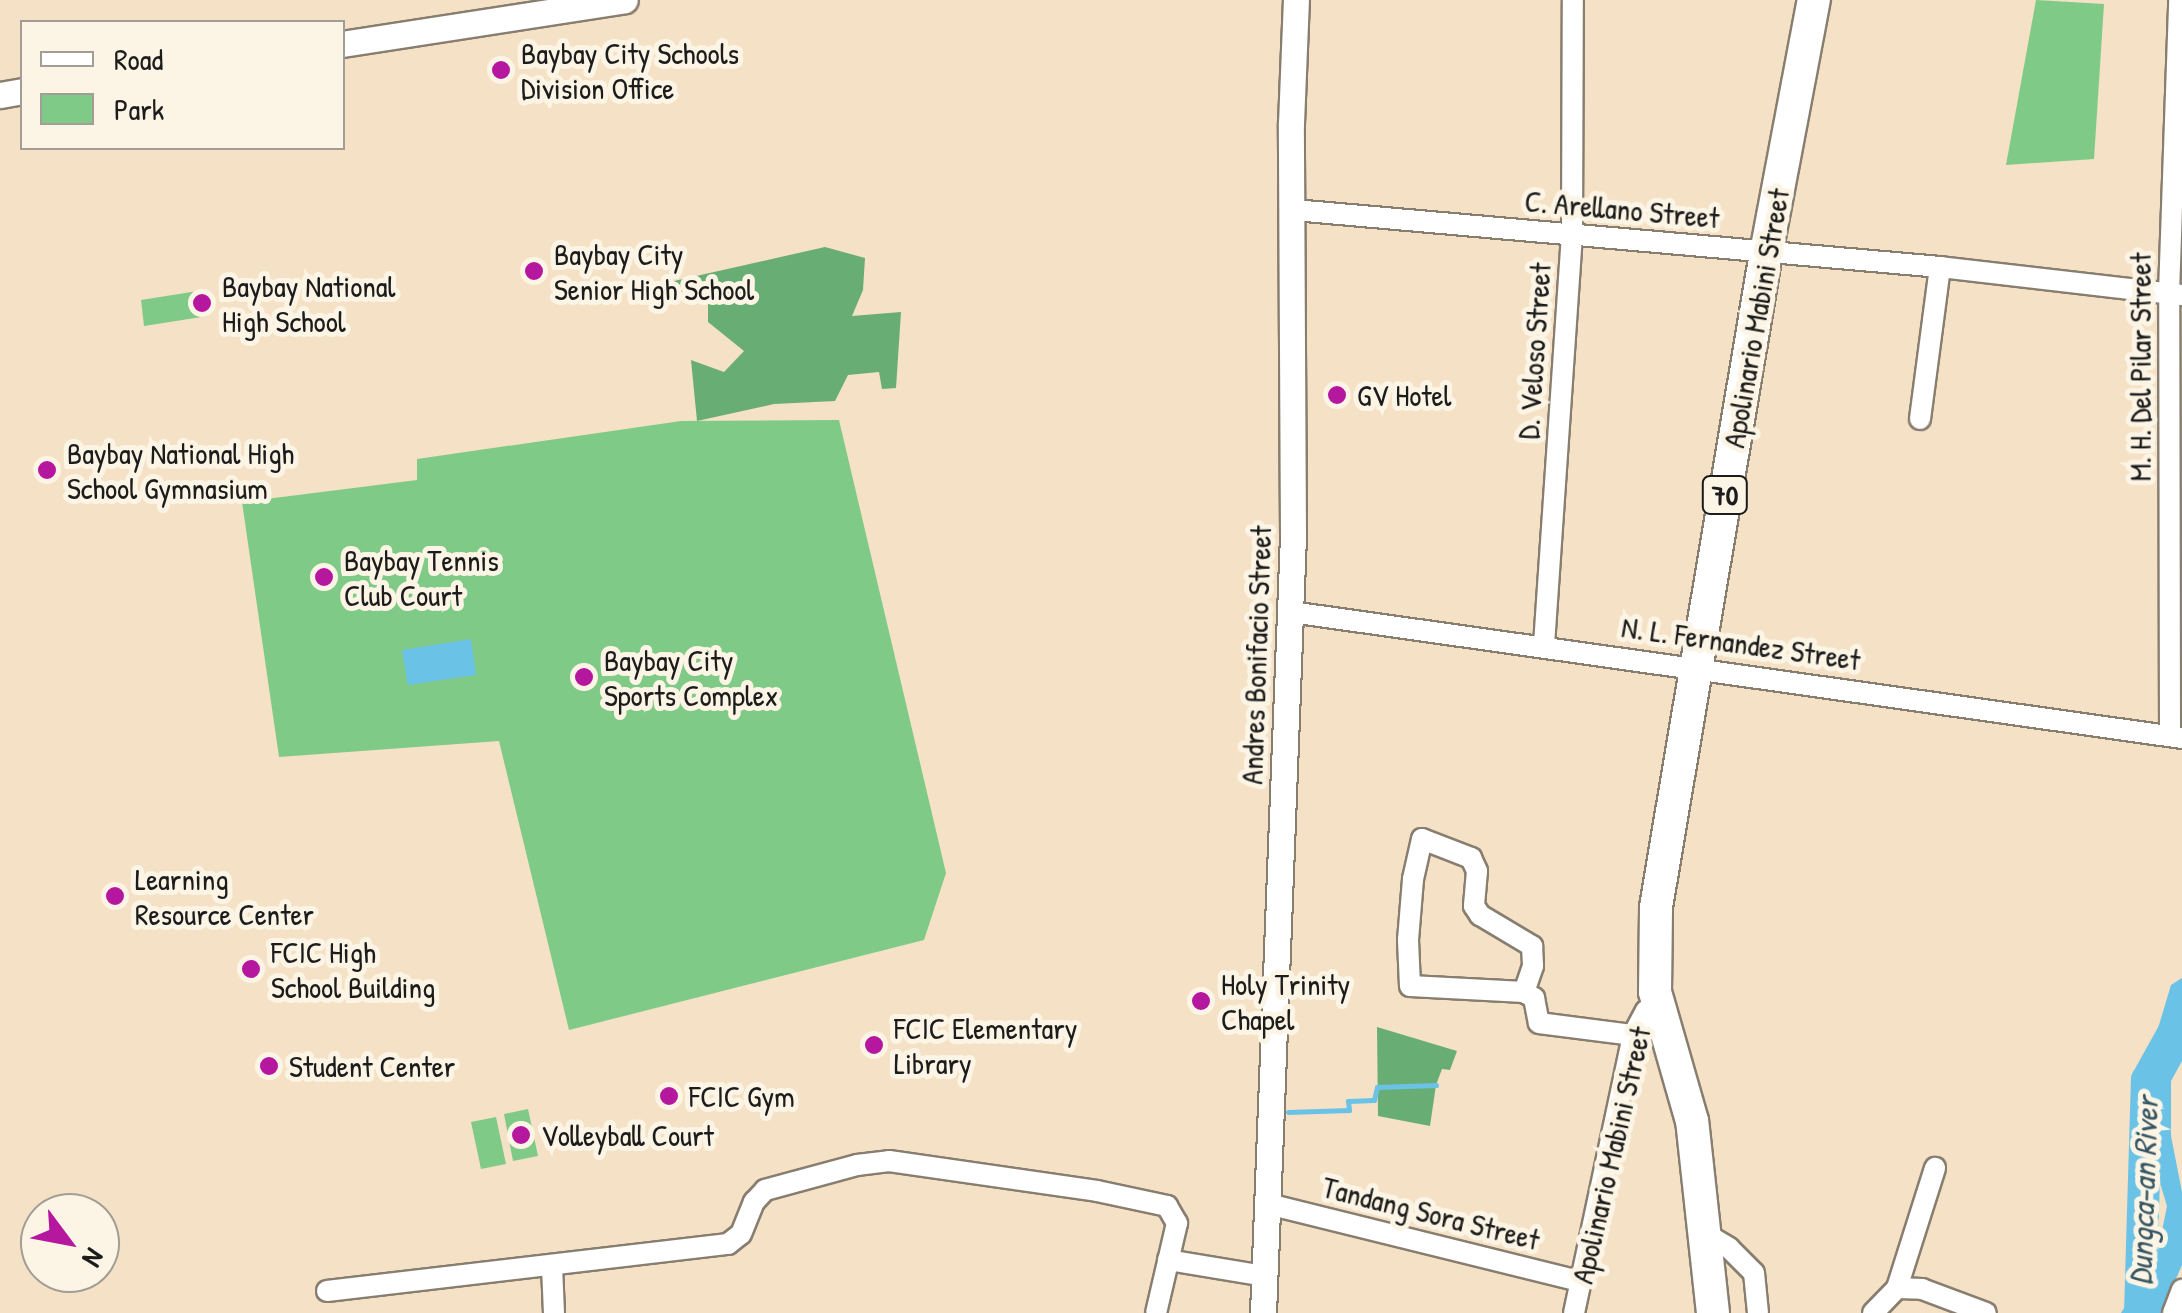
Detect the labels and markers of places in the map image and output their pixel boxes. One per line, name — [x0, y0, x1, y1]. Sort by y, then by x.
place label: Baybay City Schools Division Office — [521, 35, 739, 106]
marker: Baybay City Schools Division Office — [490, 59, 512, 81]
place label: Baybay City Senior High School — [554, 236, 754, 306]
marker: Baybay City Senior High School — [523, 260, 545, 282]
place label: Baybay National High School — [222, 268, 396, 338]
marker: Baybay National High School — [191, 292, 213, 314]
place label: GV Hotel — [1357, 377, 1452, 413]
marker: GV Hotel — [1326, 384, 1348, 406]
place label: Baybay National High School Gymnasium — [67, 435, 294, 506]
marker: Baybay National High School Gymnasium — [36, 459, 58, 481]
place label: Baybay Tennis Club Court — [344, 542, 499, 612]
marker: Baybay Tennis Club Court — [313, 566, 335, 588]
place label: Baybay City Sports Complex — [604, 642, 778, 712]
marker: Baybay City Sports Complex — [573, 666, 595, 688]
place label: Learning Resource Center — [135, 861, 314, 932]
marker: Learning Resource Center — [104, 885, 126, 907]
place label: FCIC High School Building — [271, 934, 435, 1004]
marker: FCIC High School Building — [240, 958, 262, 980]
place label: Holy Trinity Chapel — [1221, 966, 1350, 1036]
marker: Holy Trinity Chapel — [1190, 990, 1212, 1012]
place label: FCIC Elementary Library — [894, 1010, 1077, 1080]
marker: FCIC Elementary Library — [863, 1034, 885, 1056]
place label: Student Center — [289, 1048, 455, 1084]
marker: Student Center — [258, 1055, 280, 1077]
place label: FCIC Gym — [689, 1078, 795, 1114]
marker: FCIC Gym — [658, 1085, 680, 1107]
place label: Volleyball Court — [541, 1117, 714, 1153]
marker: Volleyball Court — [510, 1124, 532, 1146]

